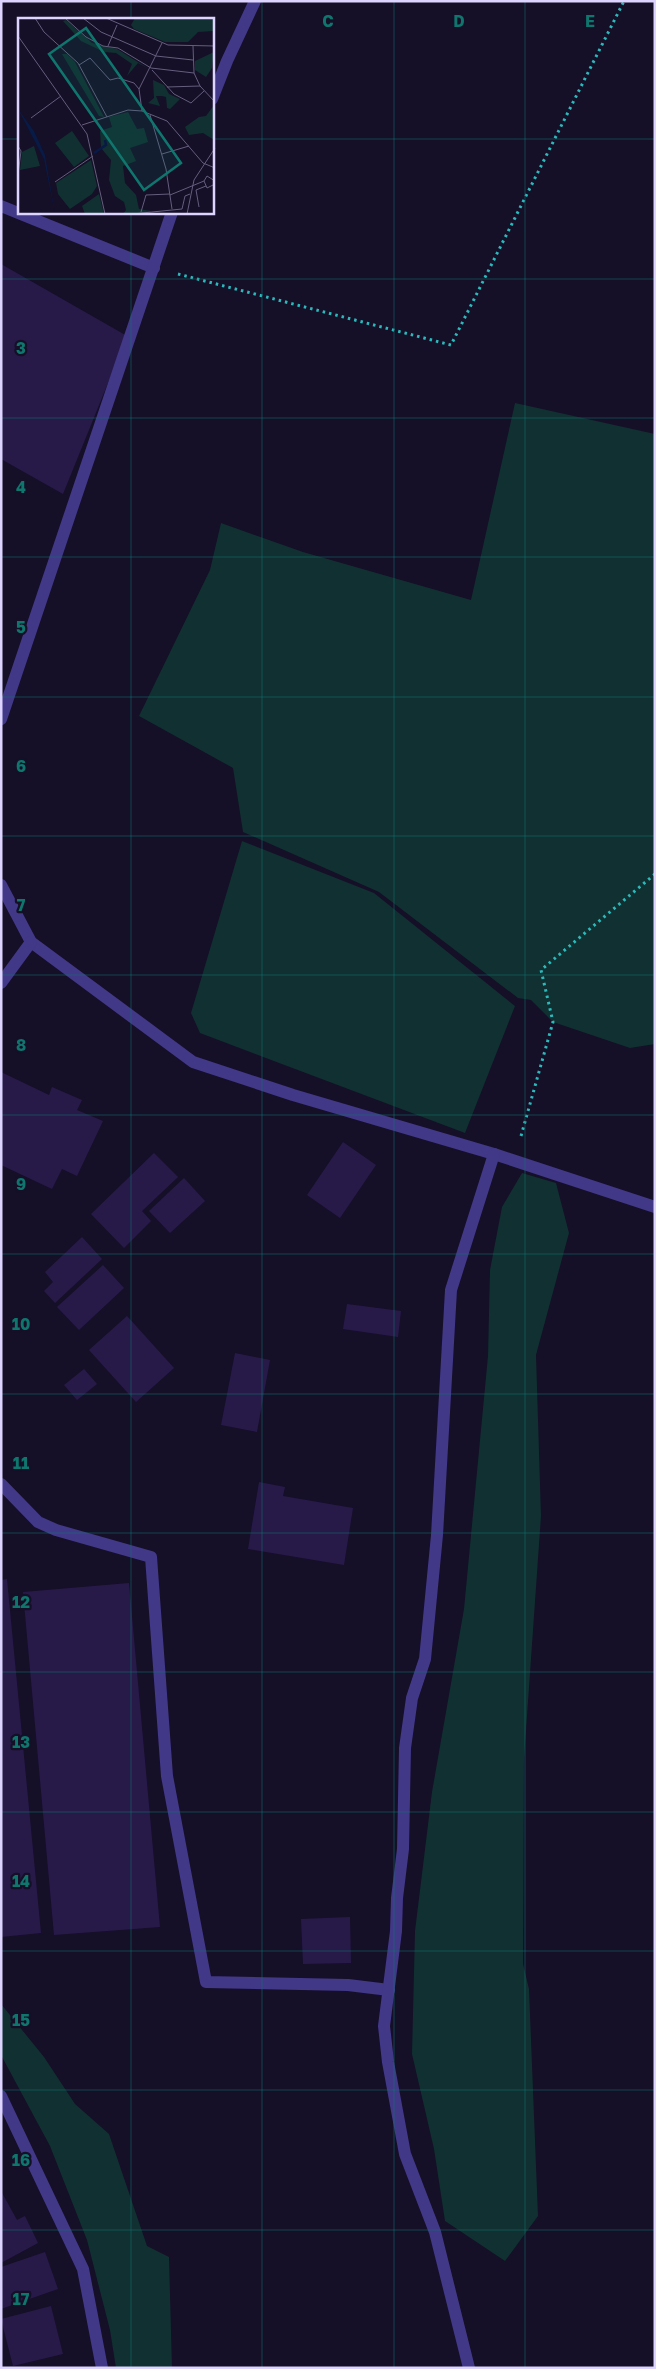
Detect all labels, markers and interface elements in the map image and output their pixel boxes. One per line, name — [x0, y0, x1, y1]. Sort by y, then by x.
text: C — [322, 11, 334, 31]
text: D — [453, 11, 465, 31]
text: E — [585, 11, 595, 31]
inset map — [18, 18, 214, 214]
text: 3 — [16, 338, 26, 358]
text: 4 — [16, 477, 26, 497]
text: 5 — [16, 617, 26, 637]
text: 6 — [16, 756, 26, 776]
text: 7 — [17, 895, 26, 915]
text: 8 — [16, 1035, 26, 1055]
text: 9 — [16, 1174, 26, 1194]
text: 10 — [12, 1314, 30, 1334]
text: 11 — [13, 1453, 29, 1473]
text: 12 — [12, 1592, 30, 1612]
text: 13 — [12, 1732, 30, 1752]
text: 14 — [12, 1871, 30, 1891]
text: 15 — [12, 2010, 30, 2030]
text: 16 — [12, 2150, 30, 2170]
text: 17 — [13, 2289, 30, 2309]

